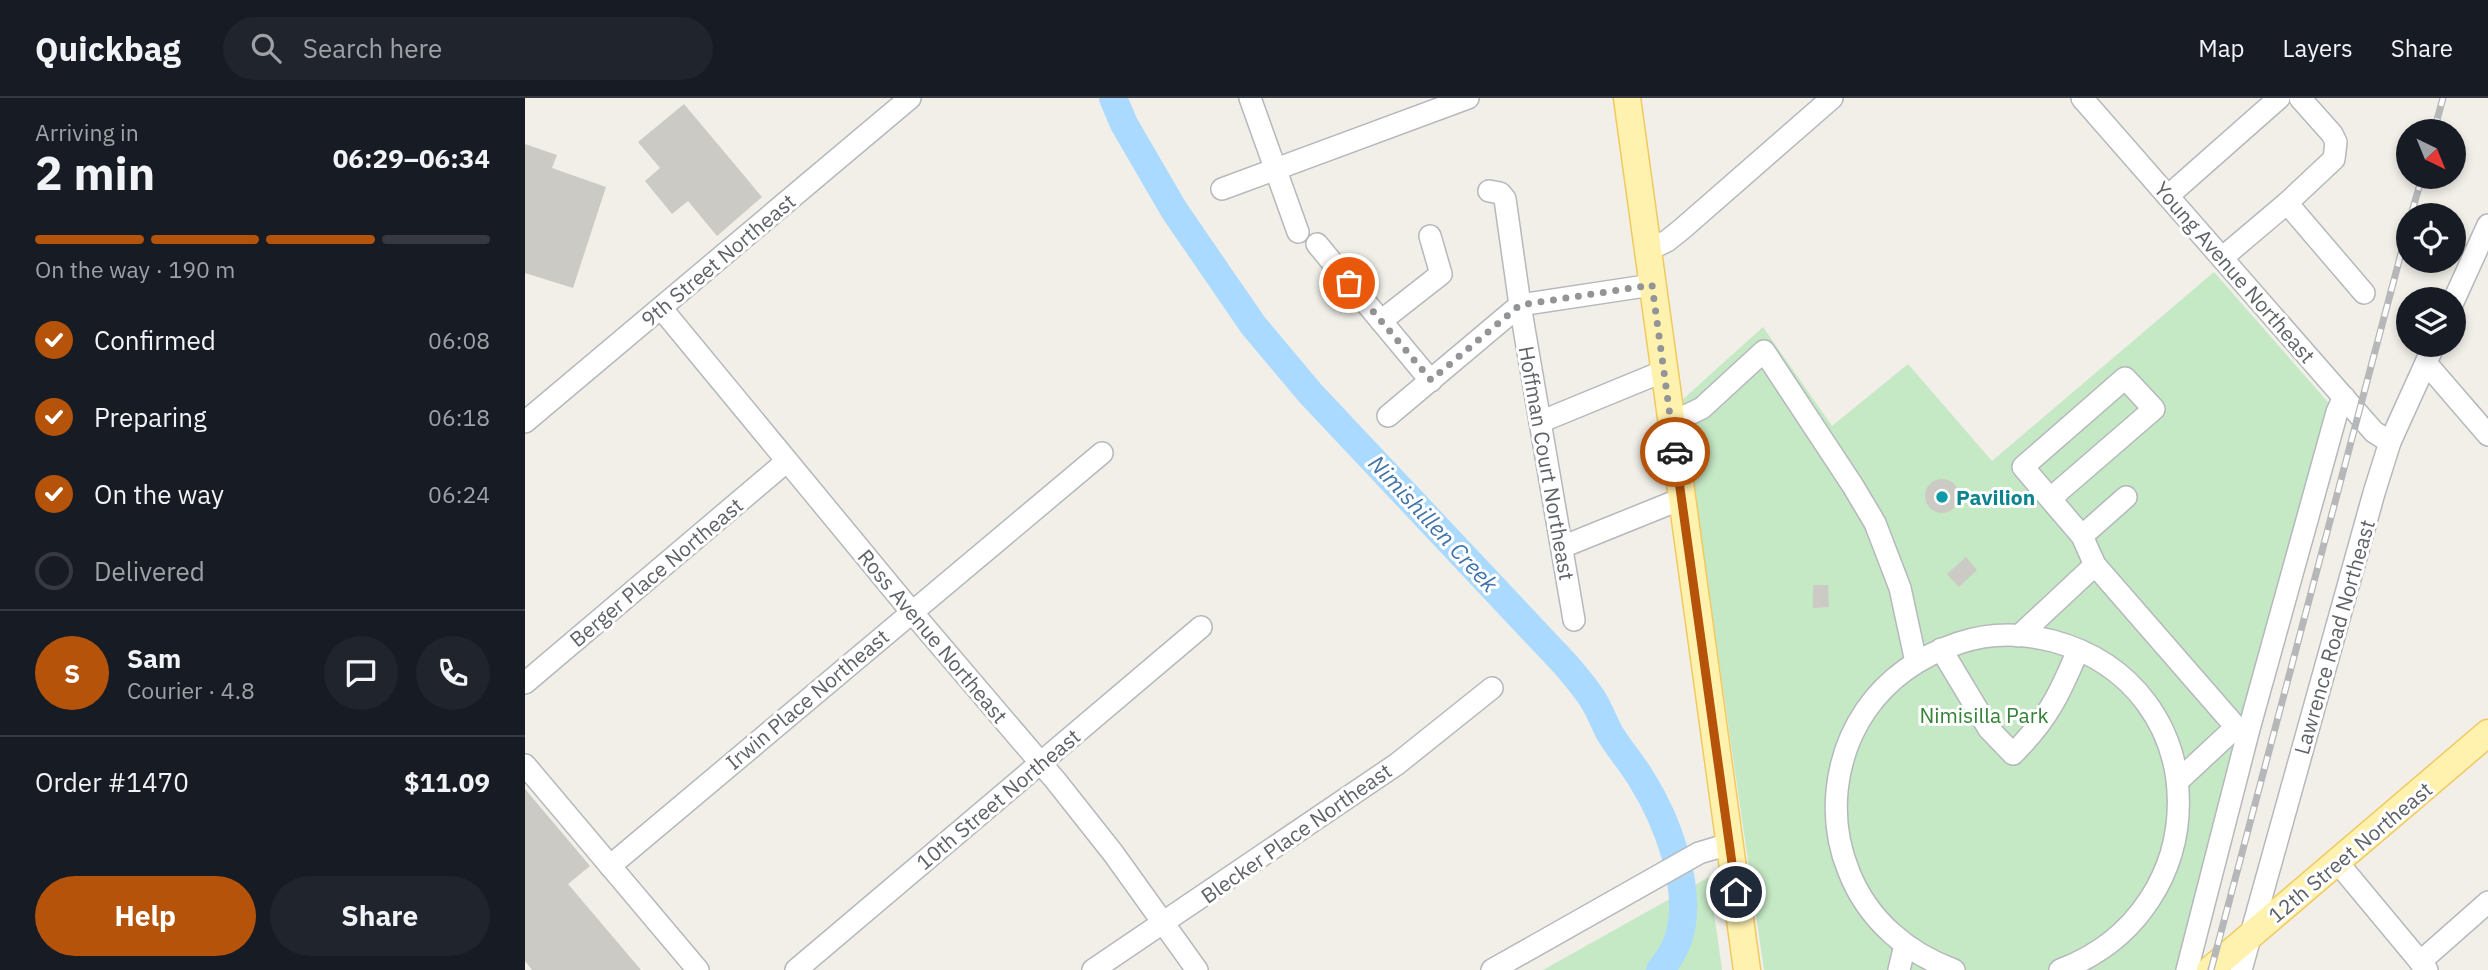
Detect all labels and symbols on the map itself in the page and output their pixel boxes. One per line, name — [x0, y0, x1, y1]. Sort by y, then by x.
north arrow — [2396, 119, 2466, 189]
street label: Young Avenue Northeast — [2148, 175, 2322, 369]
street label: 9th Street Northeast — [635, 187, 801, 333]
pin — [1319, 253, 1379, 313]
street label: Hoffman Court Northeast — [1513, 344, 1581, 582]
courier — [1640, 417, 1710, 487]
water label: Nimishillen Creek — [1363, 448, 1506, 599]
place label: Pavilion — [1956, 483, 2035, 511]
marker: Pavilion — [1934, 489, 1950, 505]
street label: Berger Place Northeast — [563, 491, 749, 653]
street label: Lawrence Road Northeast — [2287, 516, 2381, 758]
street label: Ross Avenue Northeast — [852, 543, 1014, 729]
street label: Irwin Place Northeast — [719, 622, 895, 776]
park label: Nimisilla Park — [1919, 701, 2049, 729]
street label: 10th Street Northeast — [910, 722, 1086, 876]
street label: Blecker Place Northeast — [1195, 756, 1397, 910]
street label: 12th Street Northeast — [2262, 775, 2438, 929]
pin — [1706, 862, 1766, 922]

